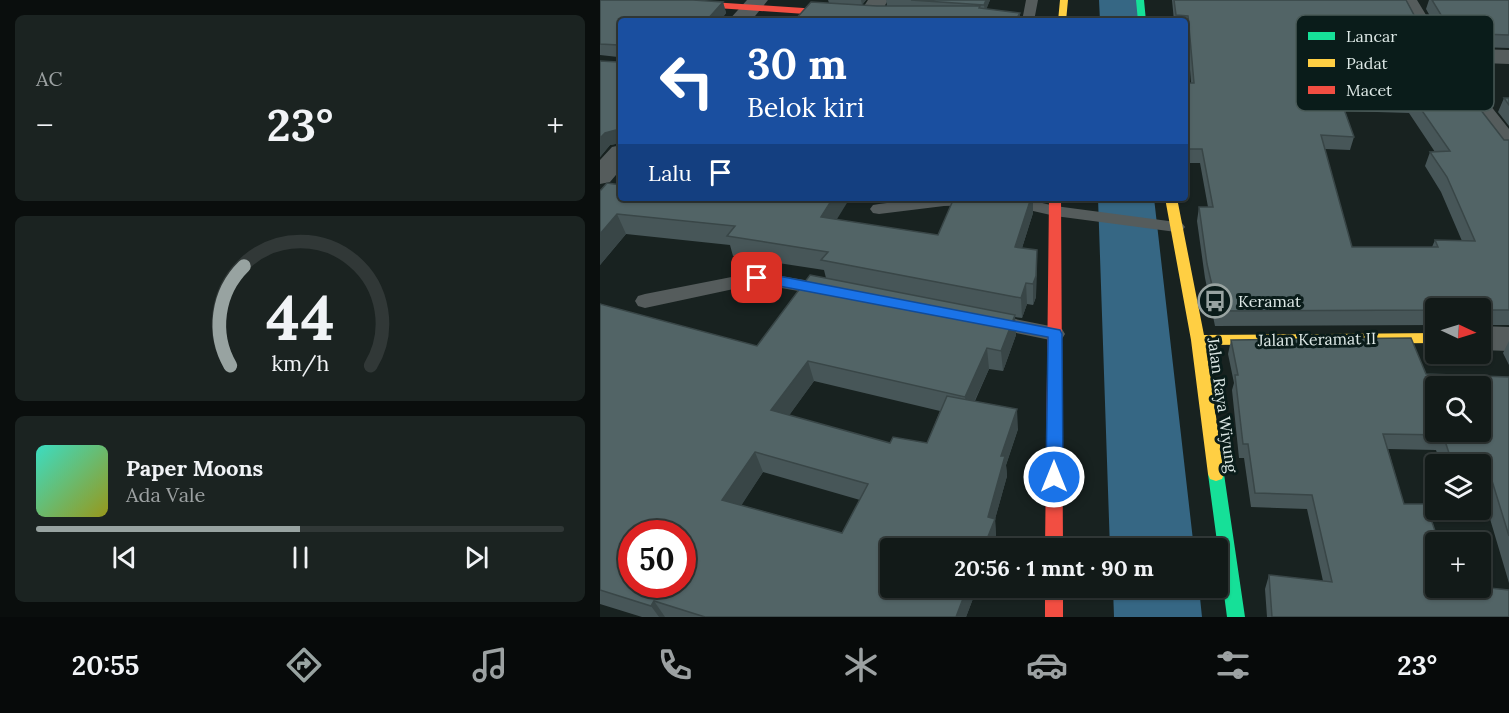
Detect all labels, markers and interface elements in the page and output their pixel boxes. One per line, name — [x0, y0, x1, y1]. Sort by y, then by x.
legend — [1296, 15, 1494, 111]
text: Lancar — [1346, 26, 1397, 46]
text: 30 m — [747, 37, 847, 91]
icon: left — [648, 42, 726, 120]
text: Padat — [1346, 53, 1389, 73]
text: AC — [36, 66, 62, 91]
text: Macet — [1346, 80, 1393, 100]
text: Belok kiri — [747, 90, 865, 124]
text: 23° — [267, 96, 333, 153]
text: − — [36, 104, 54, 146]
text: + — [546, 104, 564, 146]
icon: arrive — [704, 156, 737, 189]
text: Lalu — [648, 159, 692, 187]
pin — [731, 252, 782, 303]
icon: arrive — [740, 261, 773, 294]
text: 44 — [266, 277, 334, 357]
bus stop icon: Keramat — [1197, 283, 1233, 319]
place label: Keramat — [1238, 291, 1302, 311]
north arrow — [1425, 298, 1491, 364]
map controls — [1425, 298, 1491, 598]
street label: Jalan Keramat II — [1257, 328, 1376, 350]
street label: Jalan Raya Wiyung — [1203, 335, 1243, 475]
text: km/h — [271, 349, 329, 377]
button: search — [1425, 376, 1491, 442]
position arrow — [1022, 445, 1086, 509]
text: Paper Moons — [126, 454, 263, 482]
button: layers — [1425, 454, 1491, 520]
text: Ada Vale — [126, 482, 205, 507]
speed limit sign: 50 — [618, 520, 696, 598]
button: + — [1425, 532, 1491, 598]
icon: previous — [108, 541, 141, 574]
icon: pause — [284, 541, 317, 574]
icon: next — [460, 541, 493, 574]
text: 20:56 · 1 mnt · 90 m — [954, 554, 1154, 582]
icon: directions — [283, 644, 325, 686]
icon: music — [469, 644, 511, 686]
icon: phone — [654, 644, 696, 686]
icon: climate — [840, 644, 882, 686]
icon: car — [1026, 644, 1068, 686]
icon: filters — [1212, 644, 1254, 686]
text: 20:55 — [72, 648, 139, 682]
text: 23° — [1397, 648, 1437, 682]

